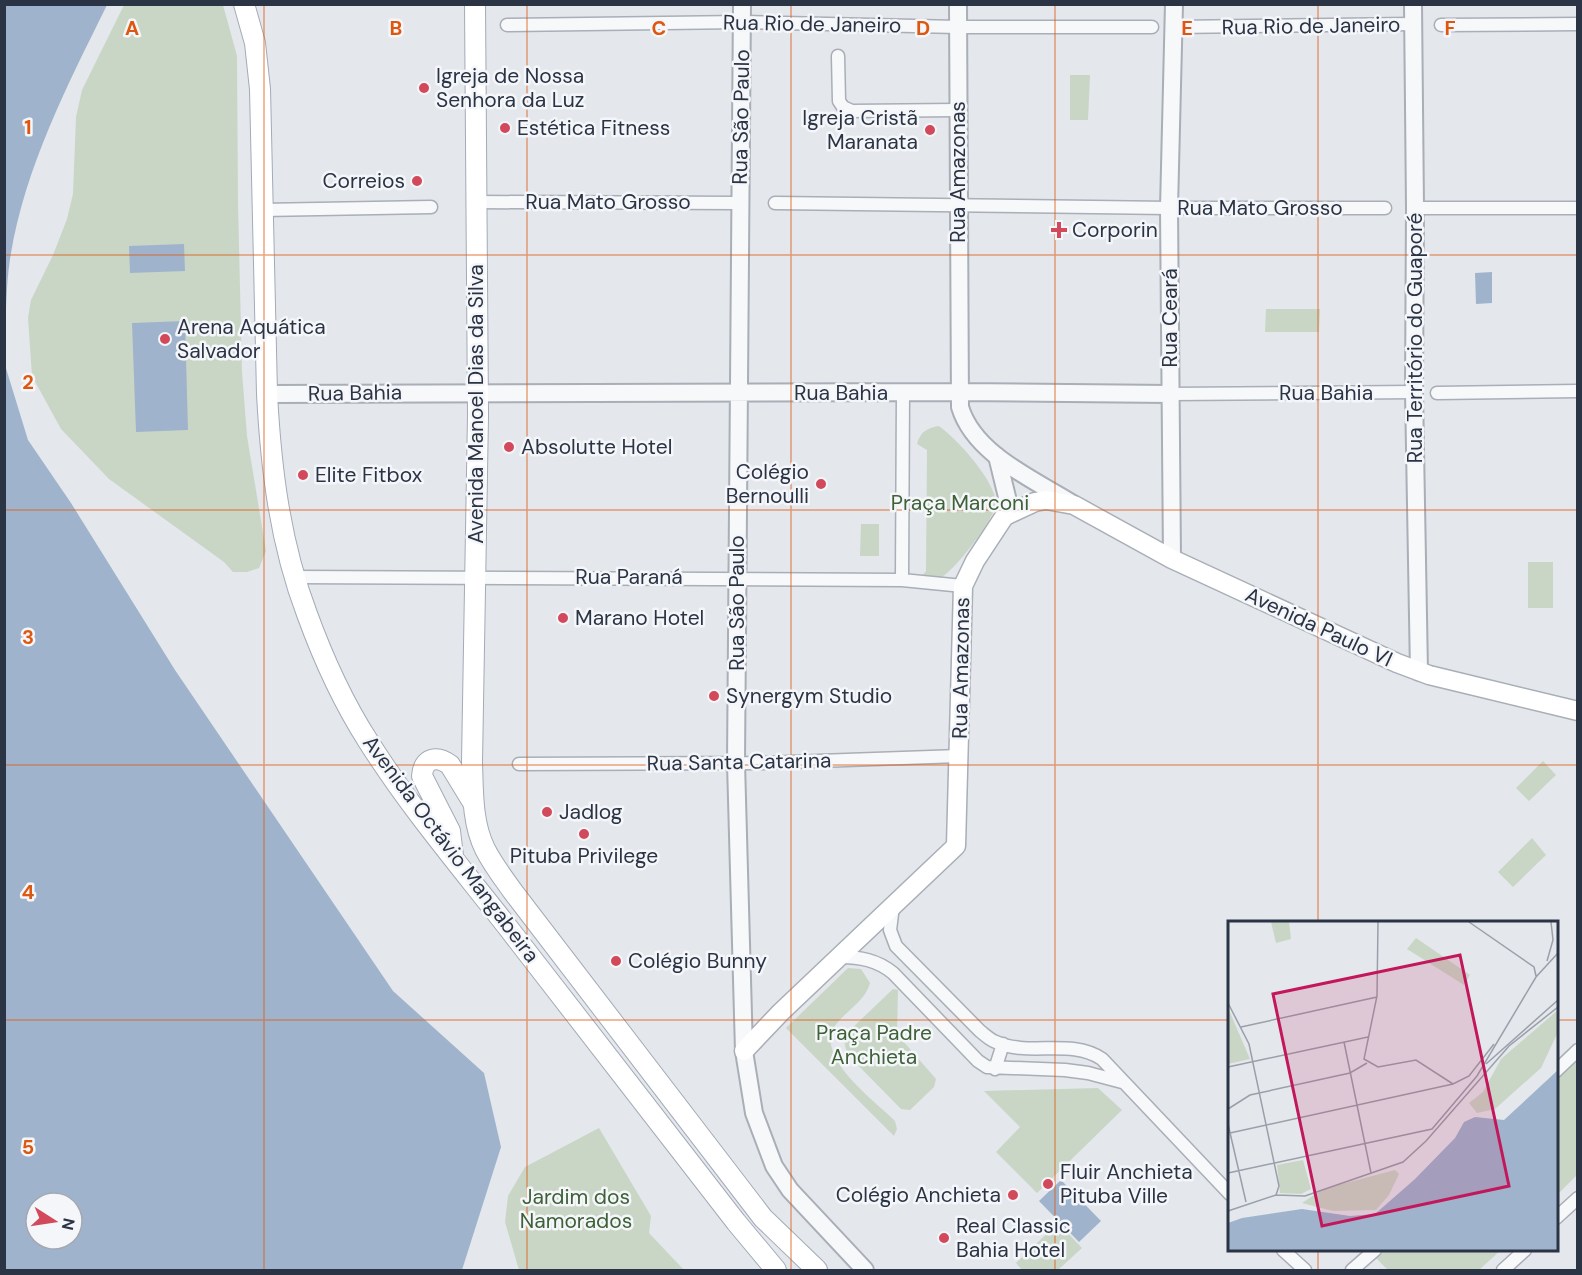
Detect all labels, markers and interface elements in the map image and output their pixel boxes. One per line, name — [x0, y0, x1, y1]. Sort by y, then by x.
street label: Rua Rio de Janeiro — [722, 8, 902, 40]
street label: Rua Rio de Janeiro — [1221, 10, 1401, 42]
text: A — [125, 15, 139, 41]
text: B — [390, 15, 402, 41]
text: C — [652, 15, 666, 41]
text: D — [916, 15, 930, 41]
text: E — [1181, 15, 1193, 41]
text: F — [1444, 15, 1456, 41]
street label: Rua São Paulo — [726, 49, 756, 185]
place label: Igreja de Nossa Senhora da Luz — [436, 62, 584, 114]
marker: Igreja de Nossa Senhora da Luz — [417, 81, 431, 95]
street label: Rua Amazonas — [944, 101, 972, 243]
place label: Igreja Cristã Maranata — [802, 104, 918, 156]
text: 1 — [24, 114, 32, 140]
place label: Estética Fitness — [517, 114, 670, 142]
marker: Estética Fitness — [498, 121, 512, 135]
marker: Igreja Cristã Maranata — [923, 123, 937, 137]
place label: Correios — [322, 167, 405, 195]
marker: Correios — [410, 174, 424, 188]
street label: Rua Mato Grosso — [525, 188, 691, 216]
street label: Rua Mato Grosso — [1177, 194, 1343, 222]
street label: Rua Território do Guaporé — [1401, 213, 1429, 463]
place label: Corporin — [1072, 216, 1158, 244]
marker: Corporin — [1050, 221, 1068, 239]
street label: Avenida Manoel Dias da Silva — [462, 264, 490, 544]
street label: Rua Ceará — [1156, 268, 1184, 368]
place label: Arena Aquática Salvador — [177, 313, 326, 365]
marker: Arena Aquática Salvador — [158, 332, 172, 346]
text: 2 — [22, 369, 34, 395]
street label: Rua Bahia — [308, 378, 402, 408]
street label: Rua Bahia — [794, 379, 888, 407]
street label: Rua Bahia — [1279, 379, 1373, 407]
place label: Absolutte Hotel — [521, 433, 672, 461]
marker: Absolutte Hotel — [502, 440, 516, 454]
place label: Colégio Bernoulli — [726, 458, 809, 510]
place label: Elite Fitbox — [315, 461, 422, 489]
marker: Elite Fitbox — [296, 468, 310, 482]
marker: Colégio Bernoulli — [814, 477, 828, 491]
park label: Praça Marconi — [891, 489, 1029, 517]
street label: Rua São Paulo — [723, 535, 751, 671]
street label: Rua Paraná — [575, 563, 683, 591]
street label: Avenida Paulo VI — [1241, 581, 1397, 673]
street label: Rua Amazonas — [946, 597, 976, 739]
place label: Marano Hotel — [575, 604, 704, 632]
marker: Marano Hotel — [556, 611, 570, 625]
text: 3 — [22, 624, 34, 650]
place label: Synergym Studio — [726, 682, 892, 710]
marker: Synergym Studio — [707, 689, 721, 703]
street label: Avenida Octávio Mangabeira — [356, 730, 546, 968]
street label: Rua Santa Catarina — [646, 746, 832, 778]
place label: Jadlog — [559, 798, 623, 826]
marker: Jadlog — [540, 805, 554, 819]
marker: Pituba Privilege — [577, 827, 591, 841]
place label: Pituba Privilege — [510, 842, 658, 870]
text: 4 — [22, 879, 35, 905]
inset map — [1228, 921, 1558, 1251]
place label: Colégio Bunny — [628, 947, 767, 975]
marker: Colégio Bunny — [609, 954, 623, 968]
park label: Praça Padre Anchieta — [816, 1019, 932, 1071]
text: 5 — [22, 1134, 34, 1160]
place label: Fluir Anchieta Pituba Ville — [1060, 1158, 1193, 1210]
marker: Fluir Anchieta Pituba Ville — [1041, 1177, 1055, 1191]
place label: Colégio Anchieta — [836, 1181, 1001, 1209]
park label: Jardim dos Namorados — [520, 1183, 632, 1235]
marker: Colégio Anchieta — [1006, 1188, 1020, 1202]
north arrow — [24, 1191, 84, 1251]
place label: Real Classic Bahia Hotel — [956, 1212, 1071, 1264]
text: N — [57, 1216, 80, 1232]
marker: Real Classic Bahia Hotel — [937, 1231, 951, 1245]

